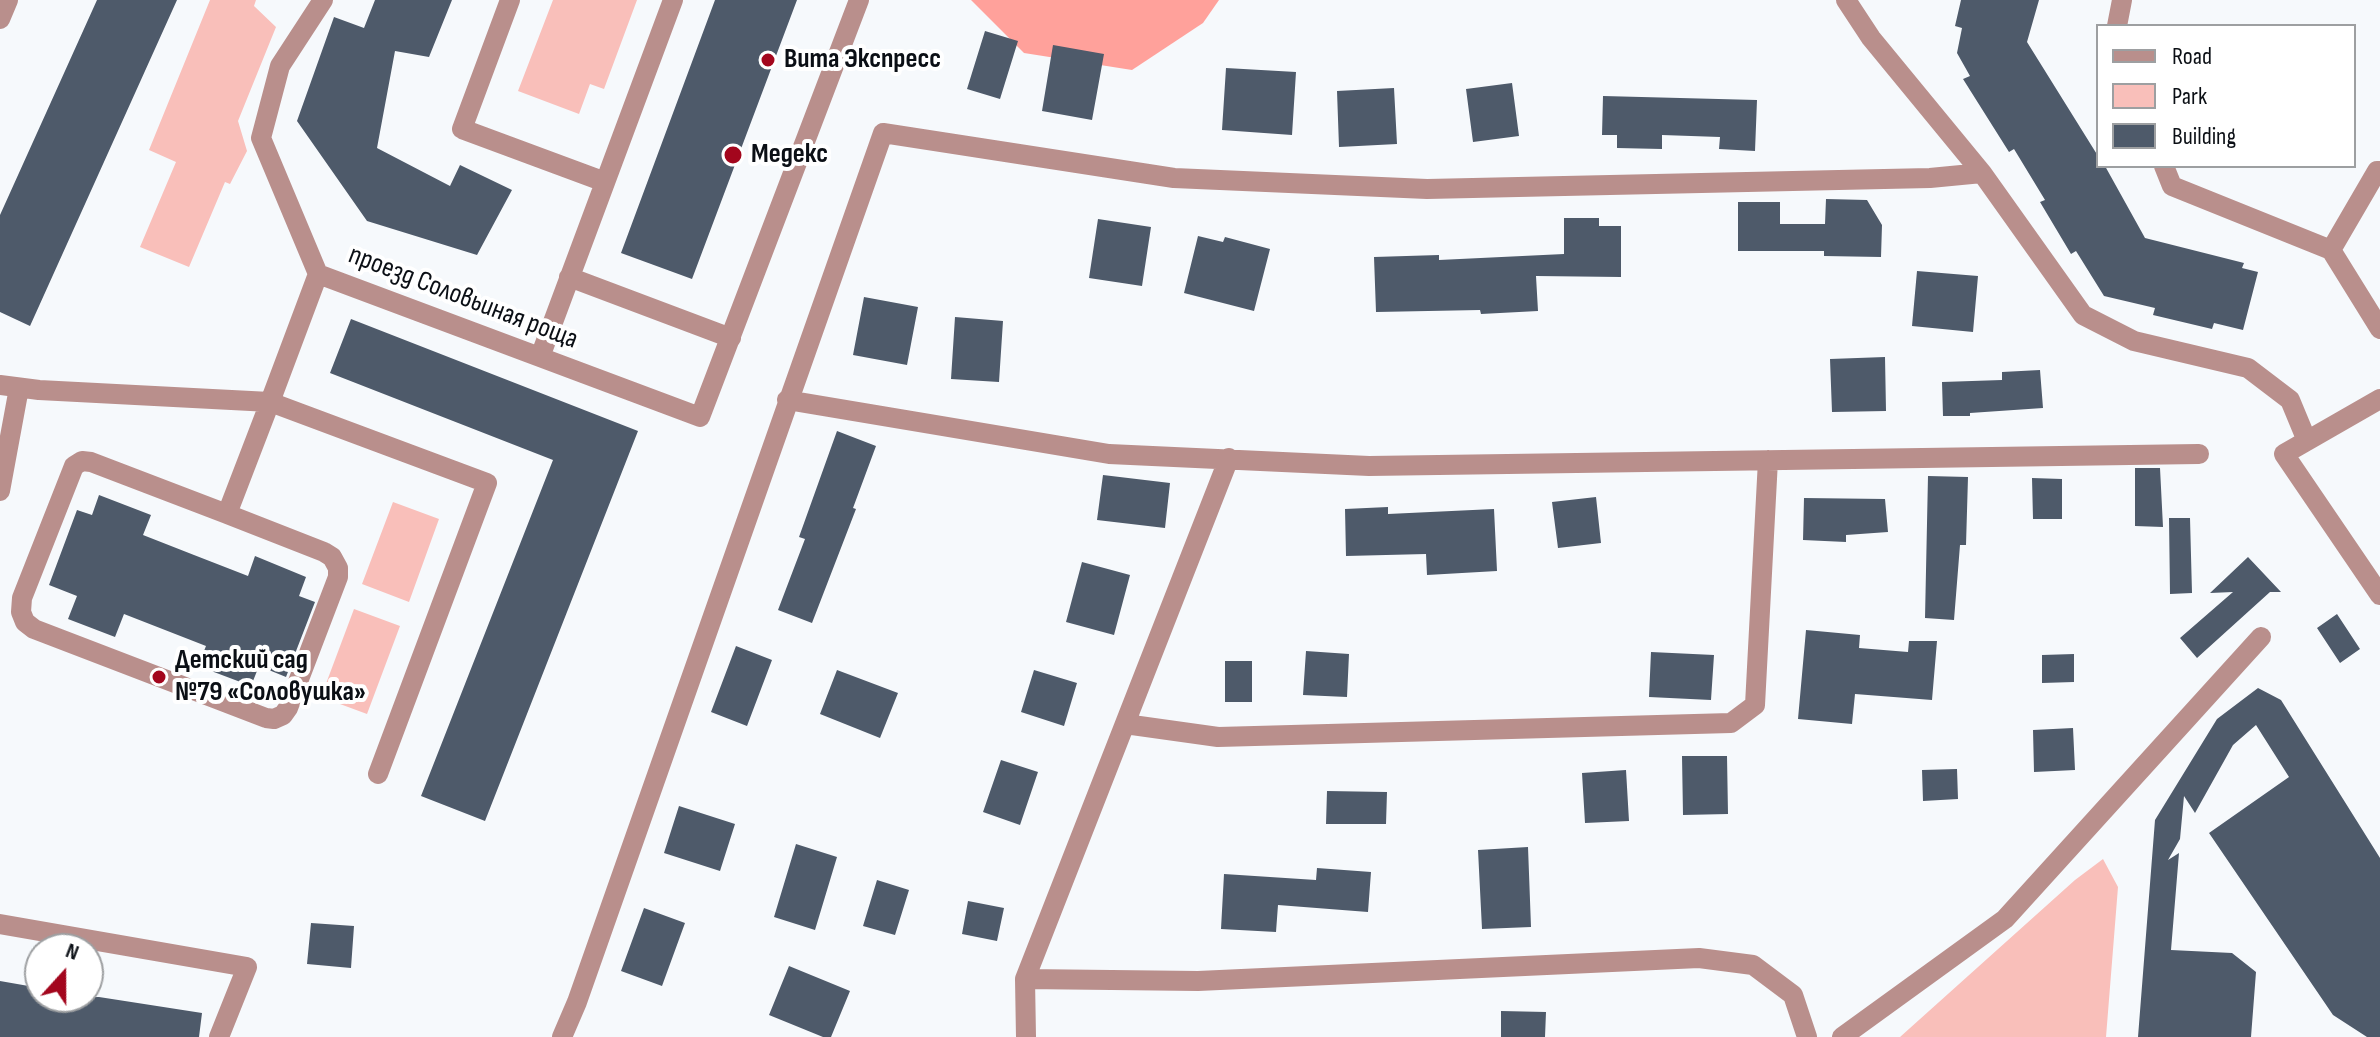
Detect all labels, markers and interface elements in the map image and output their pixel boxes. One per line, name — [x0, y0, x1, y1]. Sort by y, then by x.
legend — [2096, 24, 2356, 168]
text: Road — [2172, 42, 2212, 71]
place label: Вита Экспресс — [784, 43, 941, 77]
marker: Вита Экспресс — [759, 51, 777, 69]
text: Park — [2172, 82, 2207, 111]
text: Building — [2172, 122, 2236, 151]
place label: Медекс — [751, 138, 828, 172]
marker: Медекс — [722, 144, 744, 166]
street label: проезд Соловьиная роща — [344, 239, 582, 357]
place label: Детский сад №79 «Соловушка» — [175, 644, 366, 710]
marker: Детский сад №79 «Соловушка» — [150, 668, 168, 686]
north arrow — [24, 933, 104, 1013]
text: N — [62, 937, 82, 967]

